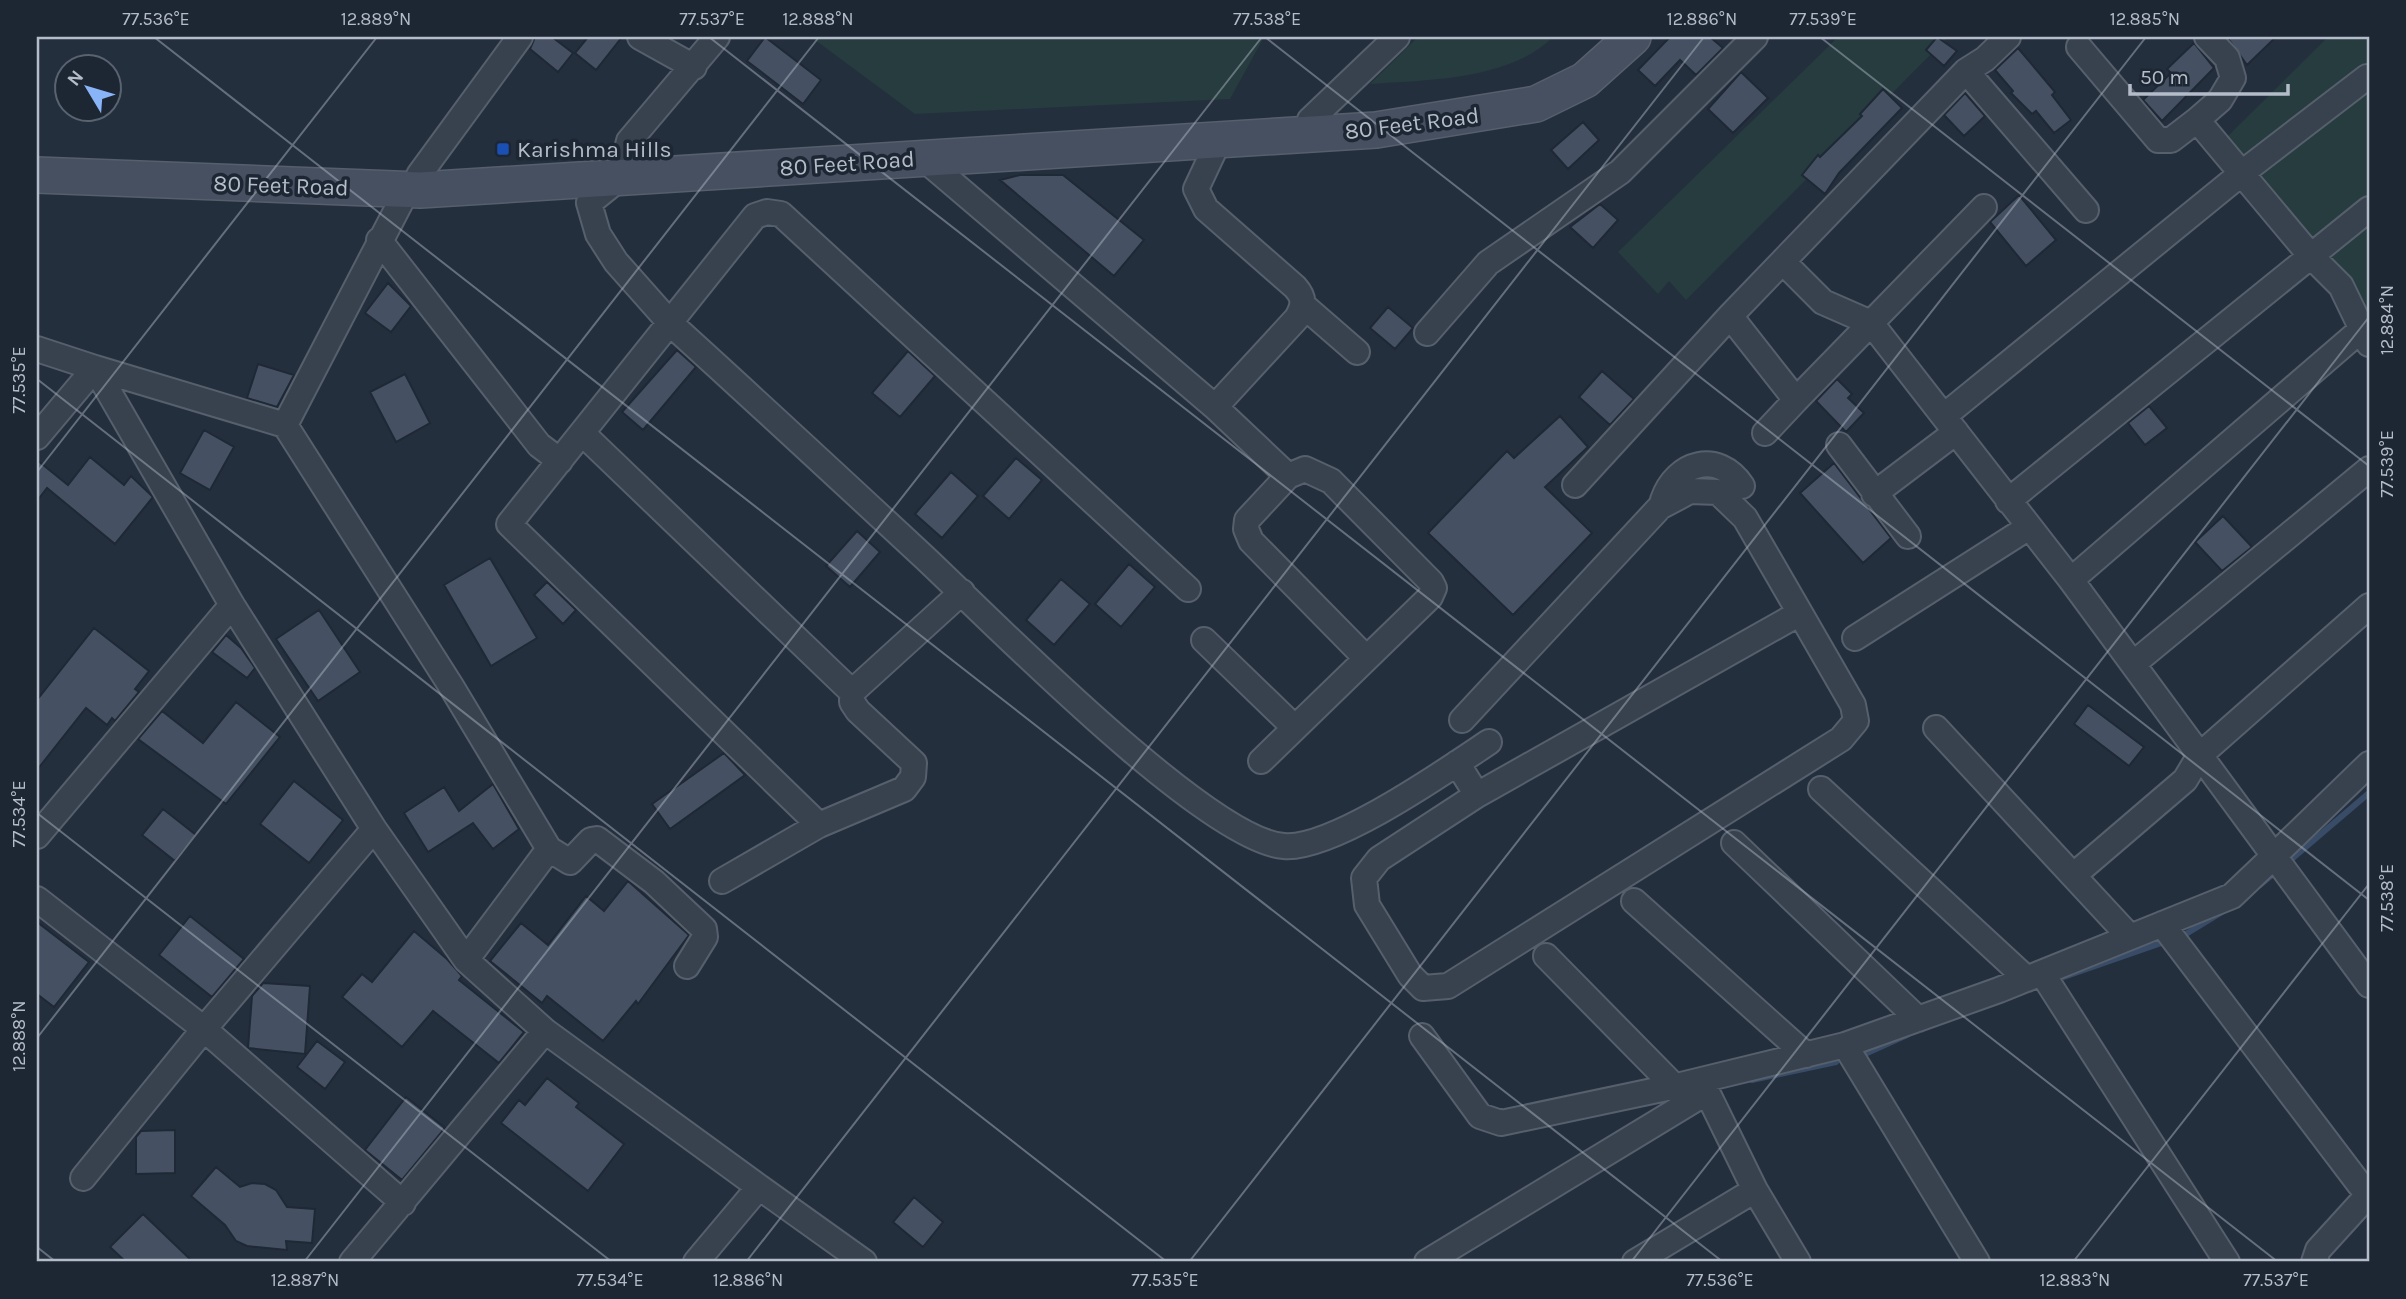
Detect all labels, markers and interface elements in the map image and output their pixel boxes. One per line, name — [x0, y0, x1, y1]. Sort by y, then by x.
text: 77.536°E — [122, 8, 190, 30]
text: 12.889°N — [341, 8, 411, 30]
text: 77.537°E — [679, 8, 745, 30]
text: 12.888°N — [782, 8, 854, 30]
text: 77.538°E — [1233, 8, 1301, 30]
text: 12.886°N — [1667, 8, 1737, 30]
text: 77.539°E — [1789, 8, 1857, 30]
text: 12.885°N — [2110, 8, 2180, 30]
north arrow — [52, 52, 122, 122]
scale bar — [2130, 52, 2287, 96]
text: 50 m — [2140, 65, 2189, 89]
text: N — [63, 66, 88, 90]
street label: 80 Feet Road — [1343, 102, 1481, 145]
place label: Karishma Hills — [517, 136, 672, 163]
marker: Karishma Hills — [495, 141, 511, 157]
street label: 80 Feet Road — [779, 145, 915, 182]
street label: 80 Feet Road — [213, 170, 349, 201]
text: 12.884°N — [2376, 285, 2398, 355]
text: 77.535°E — [8, 346, 30, 414]
text: 77.539°E — [2376, 430, 2398, 498]
text: 77.534°E — [8, 780, 30, 848]
text: 77.538°E — [2376, 864, 2398, 932]
text: 12.888°N — [8, 1000, 30, 1072]
text: 12.887°N — [271, 1269, 339, 1291]
text: 77.534°E — [576, 1269, 644, 1291]
text: 12.886°N — [713, 1269, 783, 1291]
text: 77.535°E — [1131, 1269, 1199, 1291]
text: 77.536°E — [1686, 1269, 1754, 1291]
text: 12.883°N — [2040, 1269, 2110, 1291]
text: 77.537°E — [2243, 1269, 2309, 1291]

